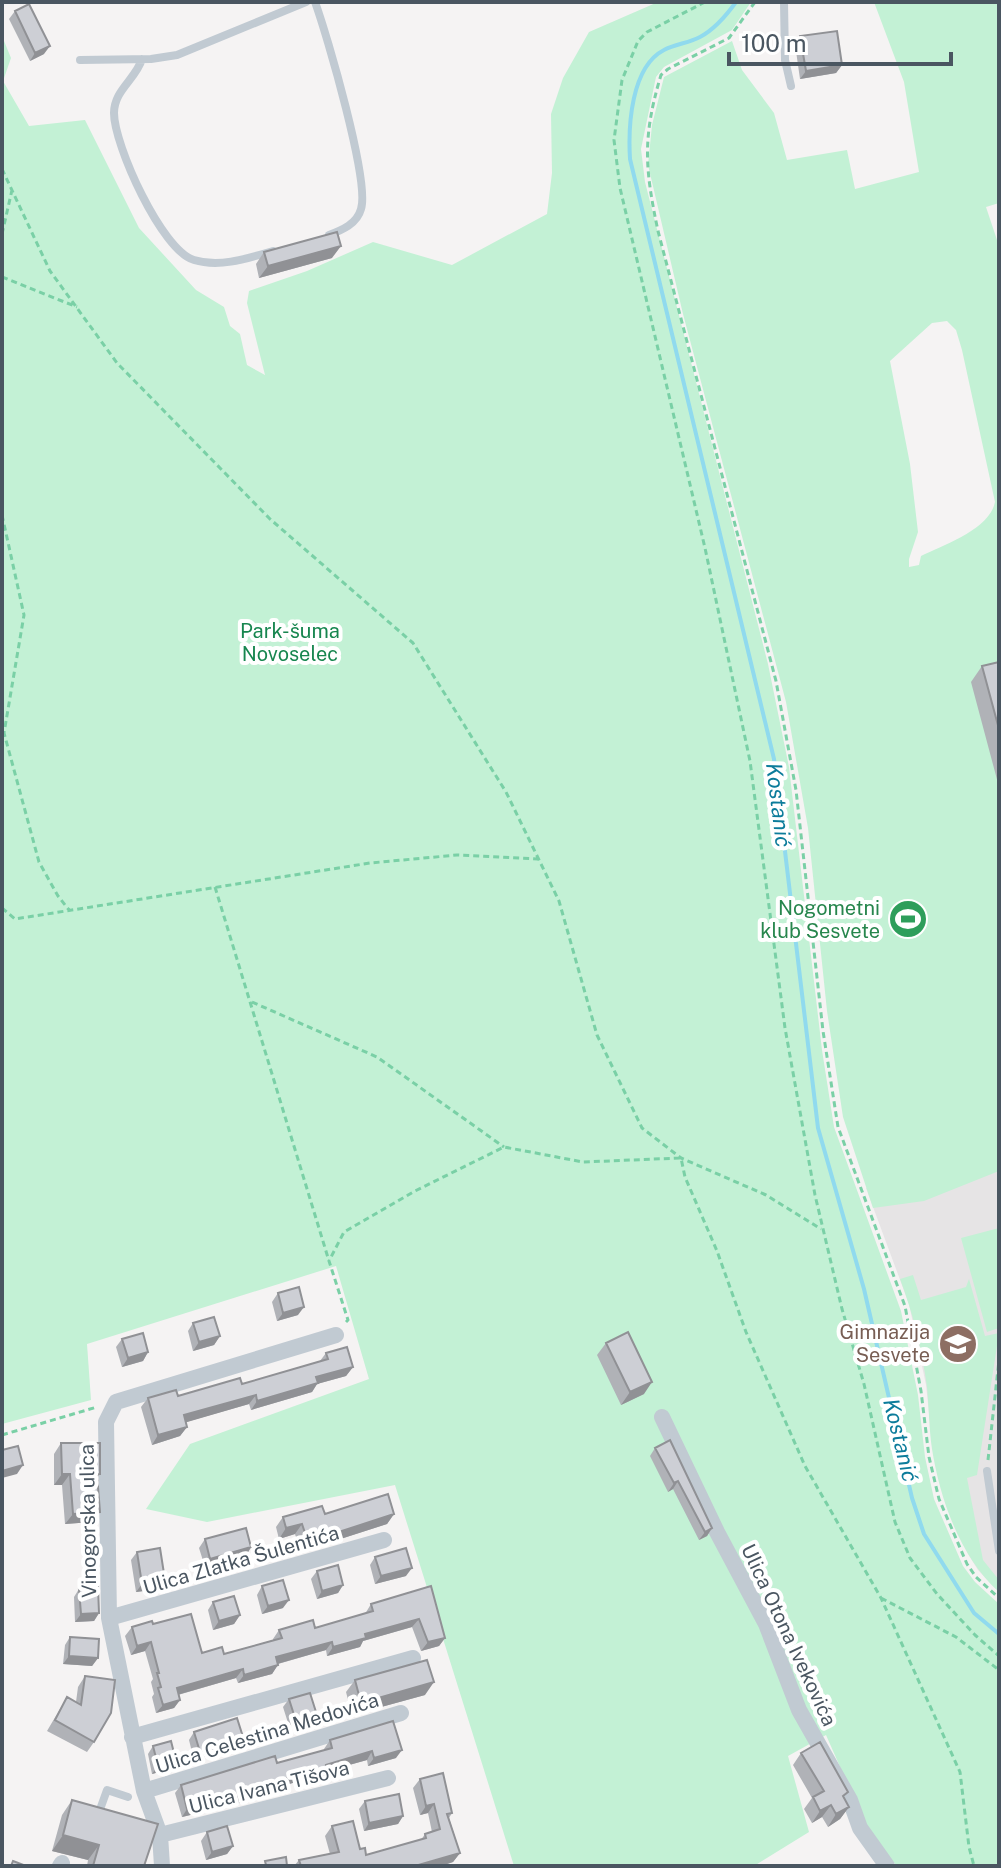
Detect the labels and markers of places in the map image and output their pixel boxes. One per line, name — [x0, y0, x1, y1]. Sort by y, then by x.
place label: Nogometni klub Sesvete — [760, 896, 880, 943]
sports icon: Nogometni klub Sesvete — [887, 898, 929, 940]
place label: Gimnazija Sesvete — [840, 1320, 930, 1367]
school or university icon: Gimnazija Sesvete — [937, 1323, 979, 1365]

